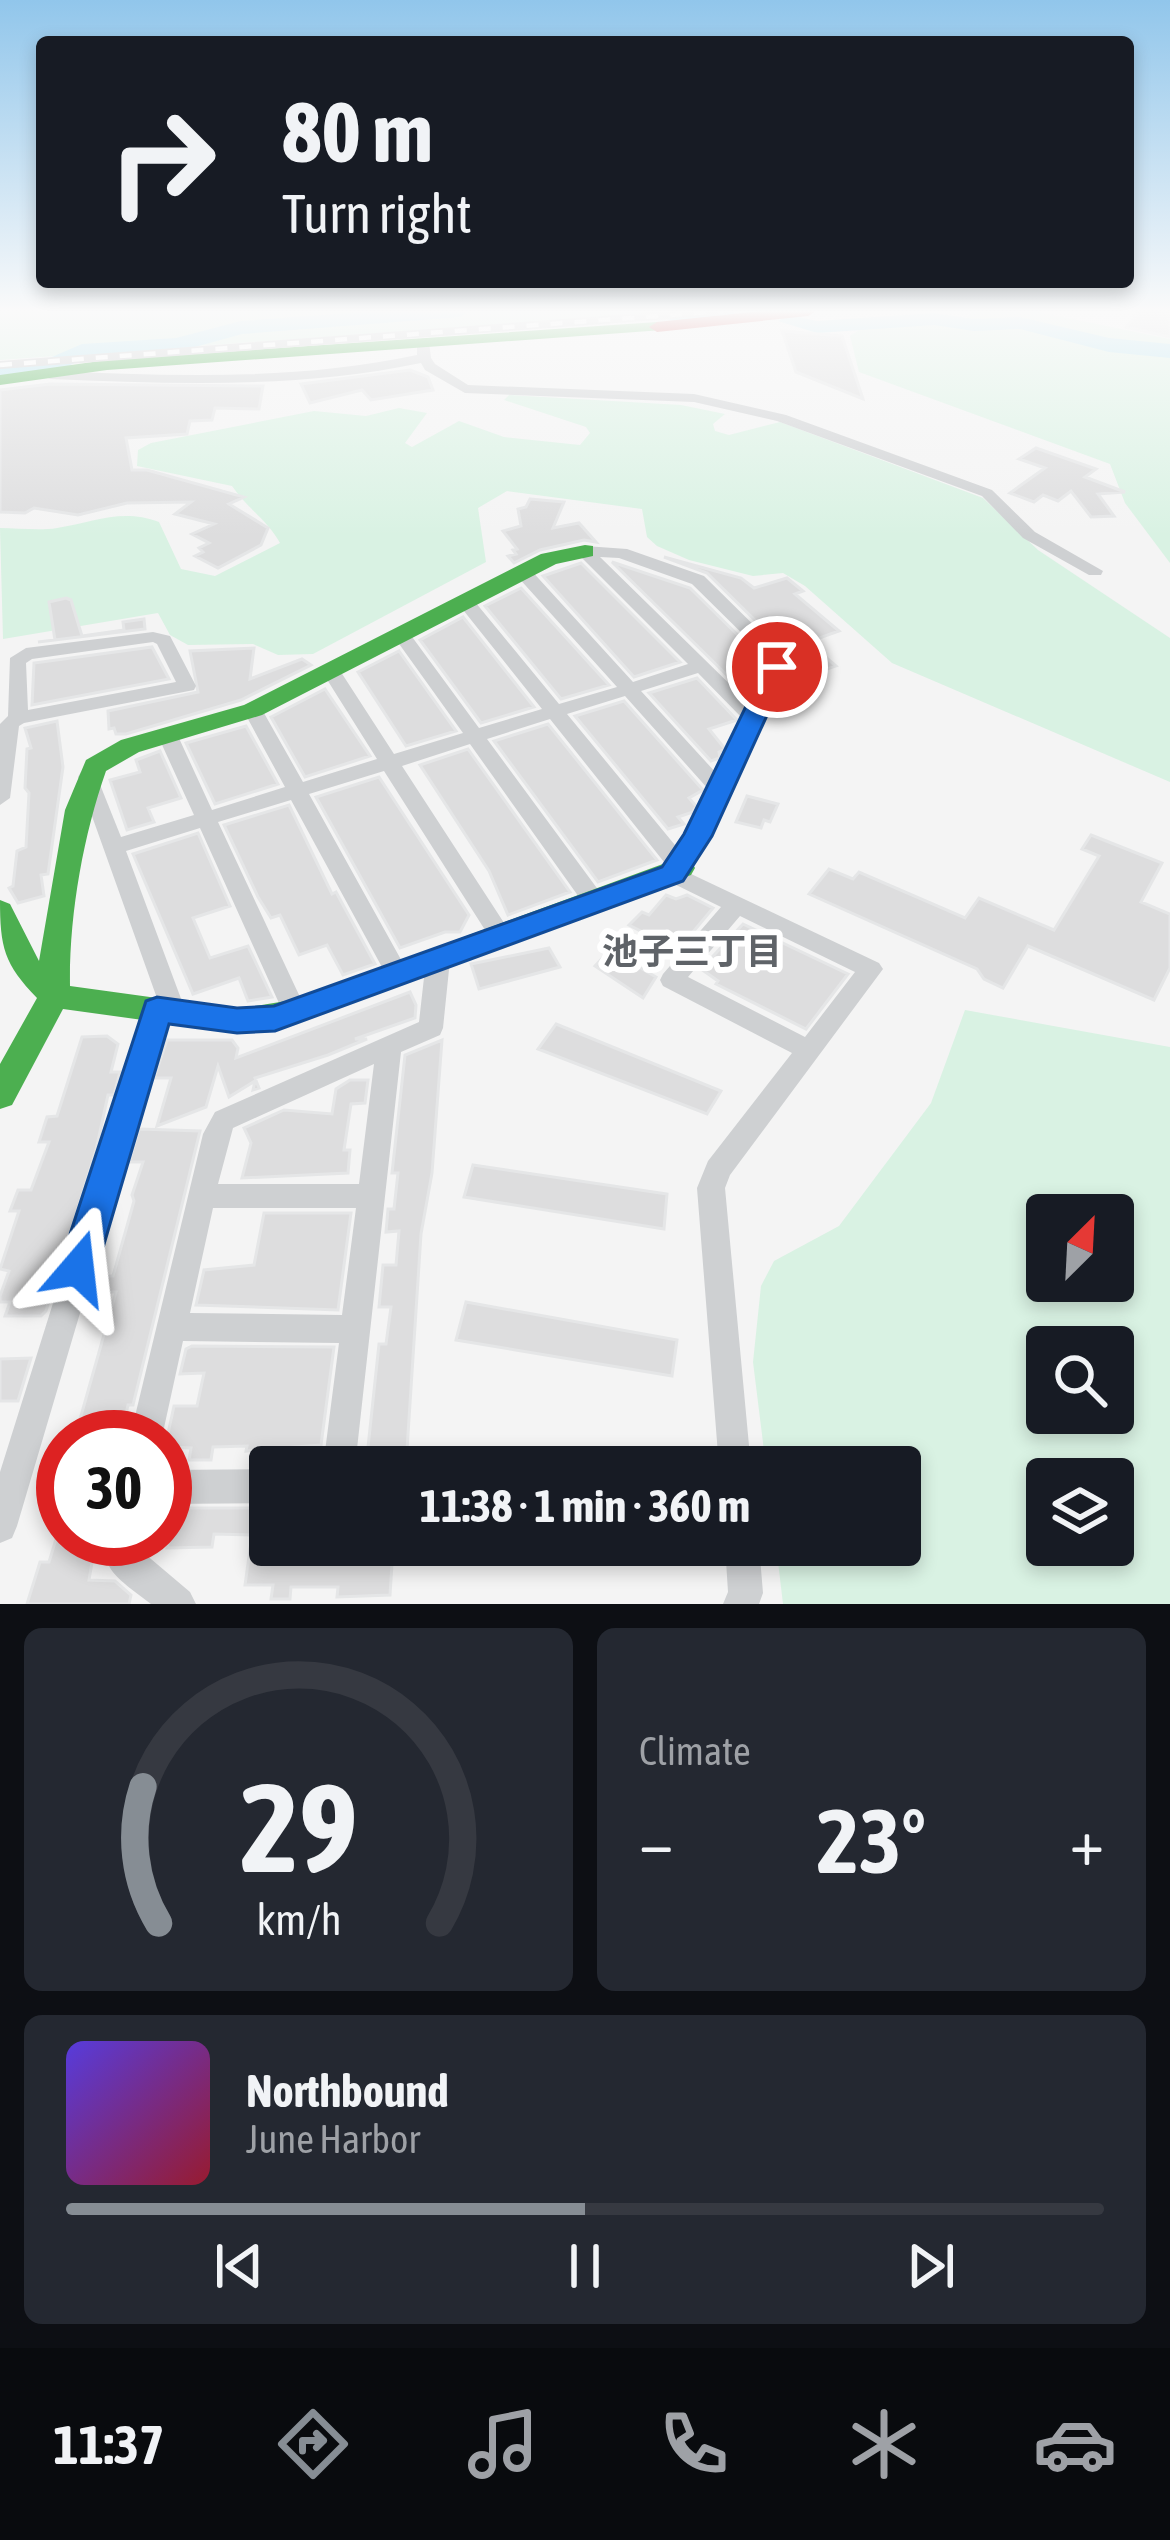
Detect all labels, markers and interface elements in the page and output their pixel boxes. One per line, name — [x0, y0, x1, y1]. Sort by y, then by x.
icon: right — [84, 84, 240, 240]
text: 80 m — [282, 84, 433, 180]
text: Turn right — [282, 183, 472, 244]
pin — [726, 616, 828, 718]
icon: arrive — [744, 634, 810, 700]
district label: 池子三丁目 — [602, 930, 782, 972]
north arrow — [1026, 1194, 1134, 1302]
map controls — [1026, 1194, 1134, 1566]
position arrow — [15, 1205, 141, 1331]
button: search — [1026, 1326, 1134, 1434]
speed limit sign: 30 — [36, 1410, 192, 1566]
button: layers — [1026, 1458, 1134, 1566]
text: 11:38 · 1 min · 360 m — [420, 1480, 750, 1532]
text: Climate — [639, 1729, 751, 1773]
text: 29 — [240, 1755, 357, 1898]
text: 23° — [817, 1789, 926, 1892]
text: − — [639, 1803, 673, 1879]
text: + — [1070, 1803, 1104, 1879]
text: km/h — [256, 1894, 341, 1943]
text: Northbound — [246, 2065, 449, 2117]
text: June Harbor — [246, 2117, 420, 2161]
icon: previous — [206, 2233, 272, 2299]
icon: pause — [552, 2233, 618, 2299]
icon: next — [898, 2233, 964, 2299]
icon: directions — [271, 2402, 355, 2486]
icon: music — [461, 2402, 545, 2486]
icon: phone — [652, 2402, 736, 2486]
icon: climate — [842, 2402, 926, 2486]
icon: car — [1033, 2402, 1117, 2486]
text: 11:37 — [53, 2414, 164, 2475]

